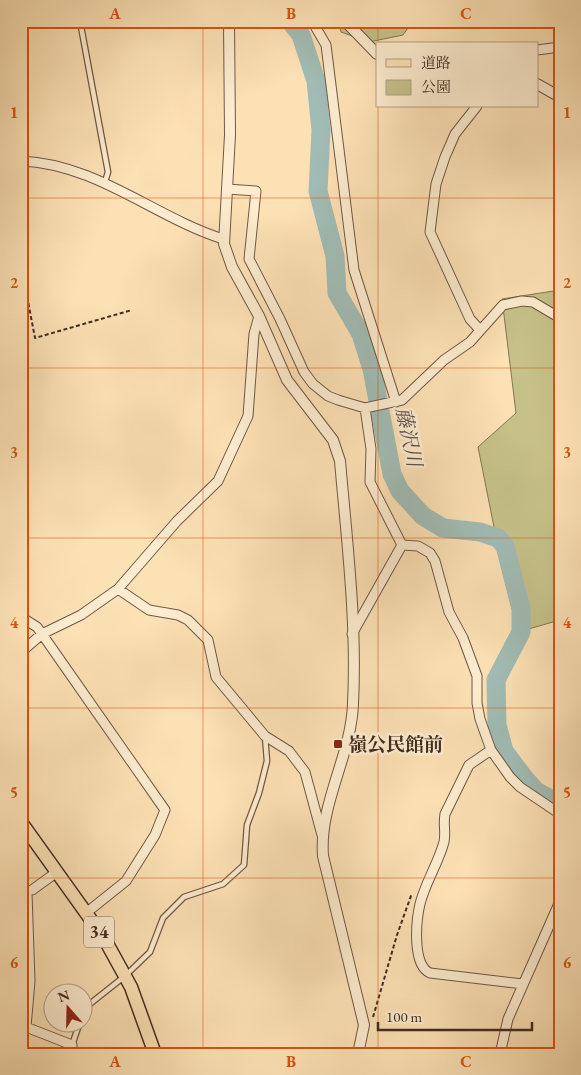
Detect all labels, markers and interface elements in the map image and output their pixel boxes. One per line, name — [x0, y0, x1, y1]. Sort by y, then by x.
text: A — [108, 3, 121, 24]
text: B — [286, 3, 296, 24]
text: C — [460, 3, 472, 24]
legend — [376, 42, 538, 108]
text: 道路 — [421, 53, 451, 72]
text: 公園 — [421, 77, 451, 96]
text: 1 — [10, 102, 18, 123]
text: 1 — [563, 102, 571, 123]
text: 2 — [10, 272, 19, 293]
text: 2 — [563, 272, 572, 293]
water label: 藤沢川 — [390, 405, 428, 471]
text: 3 — [10, 442, 18, 463]
text: 3 — [563, 442, 571, 463]
text: 4 — [10, 612, 19, 633]
text: 4 — [563, 612, 572, 633]
place label: 嶺公民館前 — [348, 732, 443, 757]
marker: 嶺公民館前 — [332, 738, 344, 750]
text: 5 — [10, 782, 18, 803]
text: 5 — [563, 782, 571, 803]
road number: 34 — [84, 916, 114, 948]
text: 6 — [10, 952, 19, 973]
text: 6 — [563, 952, 572, 973]
north arrow — [42, 982, 92, 1032]
text: N — [55, 985, 73, 1006]
scale bar — [378, 1000, 532, 1032]
text: 100 m — [386, 1007, 423, 1026]
text: A — [108, 1051, 121, 1072]
text: B — [286, 1051, 296, 1072]
text: C — [460, 1051, 472, 1072]

